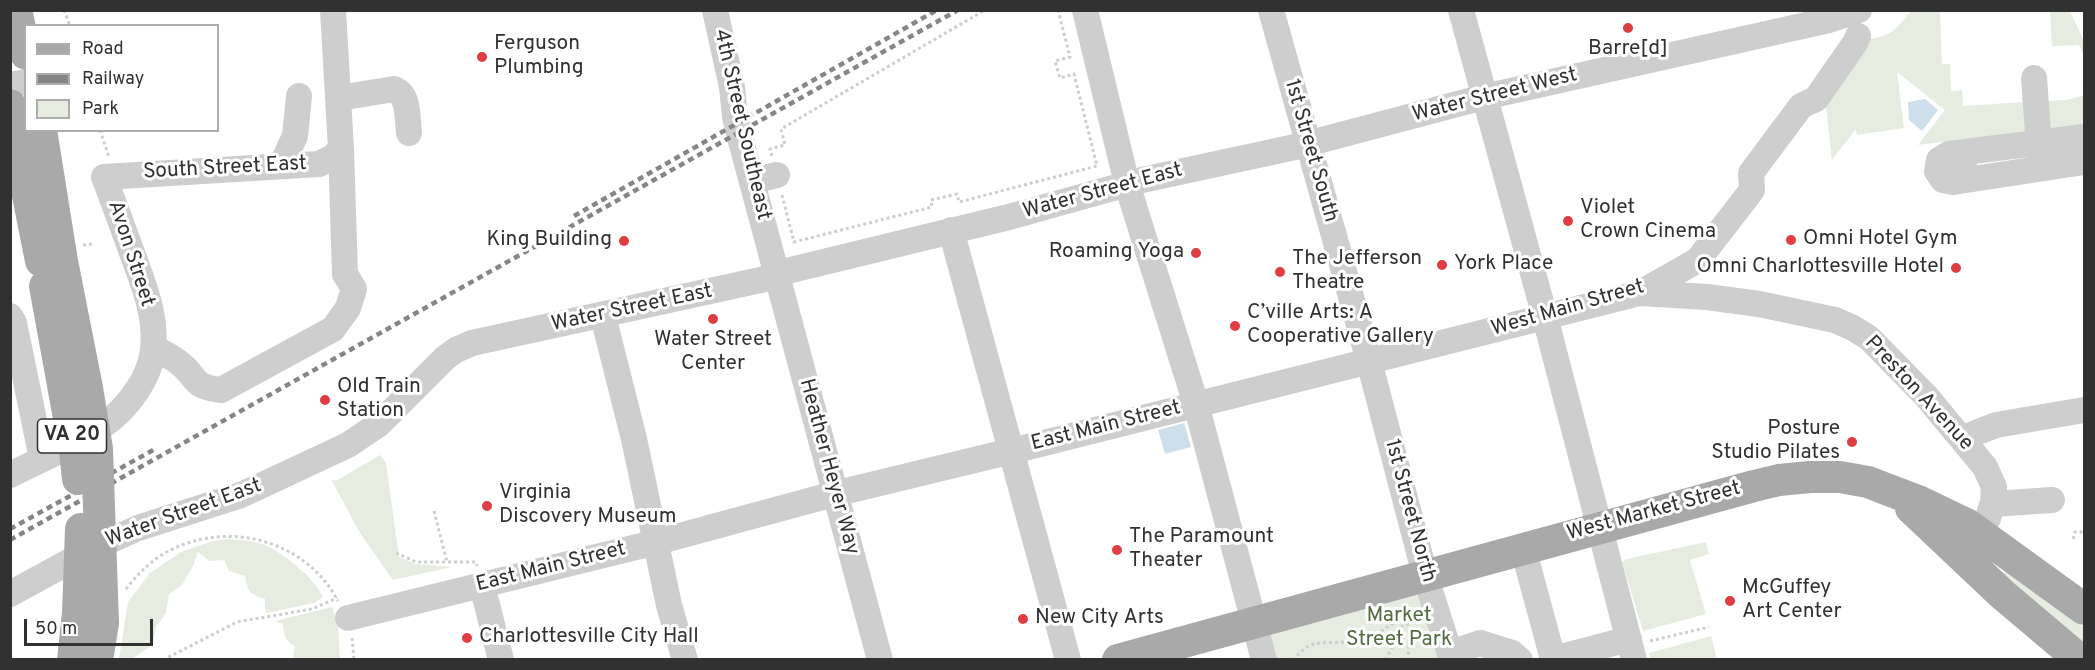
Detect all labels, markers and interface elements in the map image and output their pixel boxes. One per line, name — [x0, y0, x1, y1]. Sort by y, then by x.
marker: Barre[d] — [1621, 21, 1635, 35]
legend — [24, 24, 219, 132]
street label: 4th Street Southeast — [707, 27, 775, 223]
place label: Ferguson Plumbing — [494, 32, 584, 82]
place label: Barre[d] — [1588, 37, 1668, 63]
text: Road — [82, 38, 124, 61]
marker: Ferguson Plumbing — [475, 50, 489, 64]
street label: Water Street West — [1410, 63, 1580, 129]
text: Railway — [82, 68, 144, 91]
street label: 1st Street South — [1278, 77, 1342, 225]
text: Park — [82, 98, 119, 121]
street label: South Street East — [143, 152, 307, 186]
street label: Water Street East — [1021, 159, 1185, 225]
place label: Violet Crown Cinema — [1580, 196, 1716, 246]
street label: Avon Street — [101, 198, 159, 310]
marker: Violet Crown Cinema — [1561, 214, 1575, 228]
place label: Omni Hotel Gym — [1803, 227, 1957, 253]
place label: King Building — [486, 228, 612, 254]
marker: Omni Hotel Gym — [1784, 233, 1798, 247]
marker: King Building — [617, 234, 631, 248]
place label: Roaming Yoga — [1049, 240, 1184, 266]
marker: Roaming Yoga — [1189, 246, 1203, 260]
place label: The Jefferson Theatre — [1292, 247, 1422, 297]
place label: York Place — [1454, 252, 1553, 278]
place label: Omni Charlottesville Hotel — [1697, 255, 1944, 281]
marker: York Place — [1435, 258, 1449, 272]
marker: Omni Charlottesville Hotel — [1949, 261, 1963, 275]
marker: The Jefferson Theatre — [1273, 265, 1287, 279]
street label: West Main Street — [1489, 275, 1647, 343]
street label: Water Street East — [549, 280, 715, 338]
place label: C’ville Arts: A Cooperative Gallery — [1247, 301, 1434, 351]
marker: Water Street Center — [706, 312, 720, 326]
marker: C’ville Arts: A Cooperative Gallery — [1228, 319, 1242, 333]
place label: Water Street Center — [654, 328, 772, 378]
street label: Preston Avenue — [1858, 331, 1978, 457]
place label: Old Train Station — [337, 375, 421, 425]
street label: Heather Heyer Way — [792, 376, 864, 558]
marker: Old Train Station — [318, 393, 332, 407]
street label: East Main Street — [1029, 396, 1183, 458]
place label: Posture Studio Pilates — [1711, 417, 1840, 467]
road number: VA 20 — [38, 419, 106, 453]
marker: Posture Studio Pilates — [1845, 435, 1859, 449]
street label: 1st Street North — [1378, 437, 1440, 585]
street label: Water Street East — [103, 474, 265, 554]
street label: West Market Street — [1564, 477, 1744, 547]
place label: Virginia Discovery Museum — [499, 481, 677, 531]
marker: Virginia Discovery Museum — [480, 499, 494, 513]
place label: The Paramount Theater — [1129, 525, 1274, 575]
street label: East Main Street — [474, 537, 628, 599]
marker: The Paramount Theater — [1110, 543, 1124, 557]
place label: McGuffey Art Center — [1742, 576, 1842, 626]
marker: McGuffey Art Center — [1723, 594, 1737, 608]
park label: Market Street Park — [1346, 604, 1452, 654]
place label: New City Arts — [1035, 606, 1164, 632]
scale bar — [27, 607, 156, 645]
marker: New City Arts — [1016, 612, 1030, 626]
text: 50 m — [35, 618, 77, 641]
place label: Charlottesville City Hall — [479, 625, 699, 651]
marker: Charlottesville City Hall — [460, 631, 474, 645]

